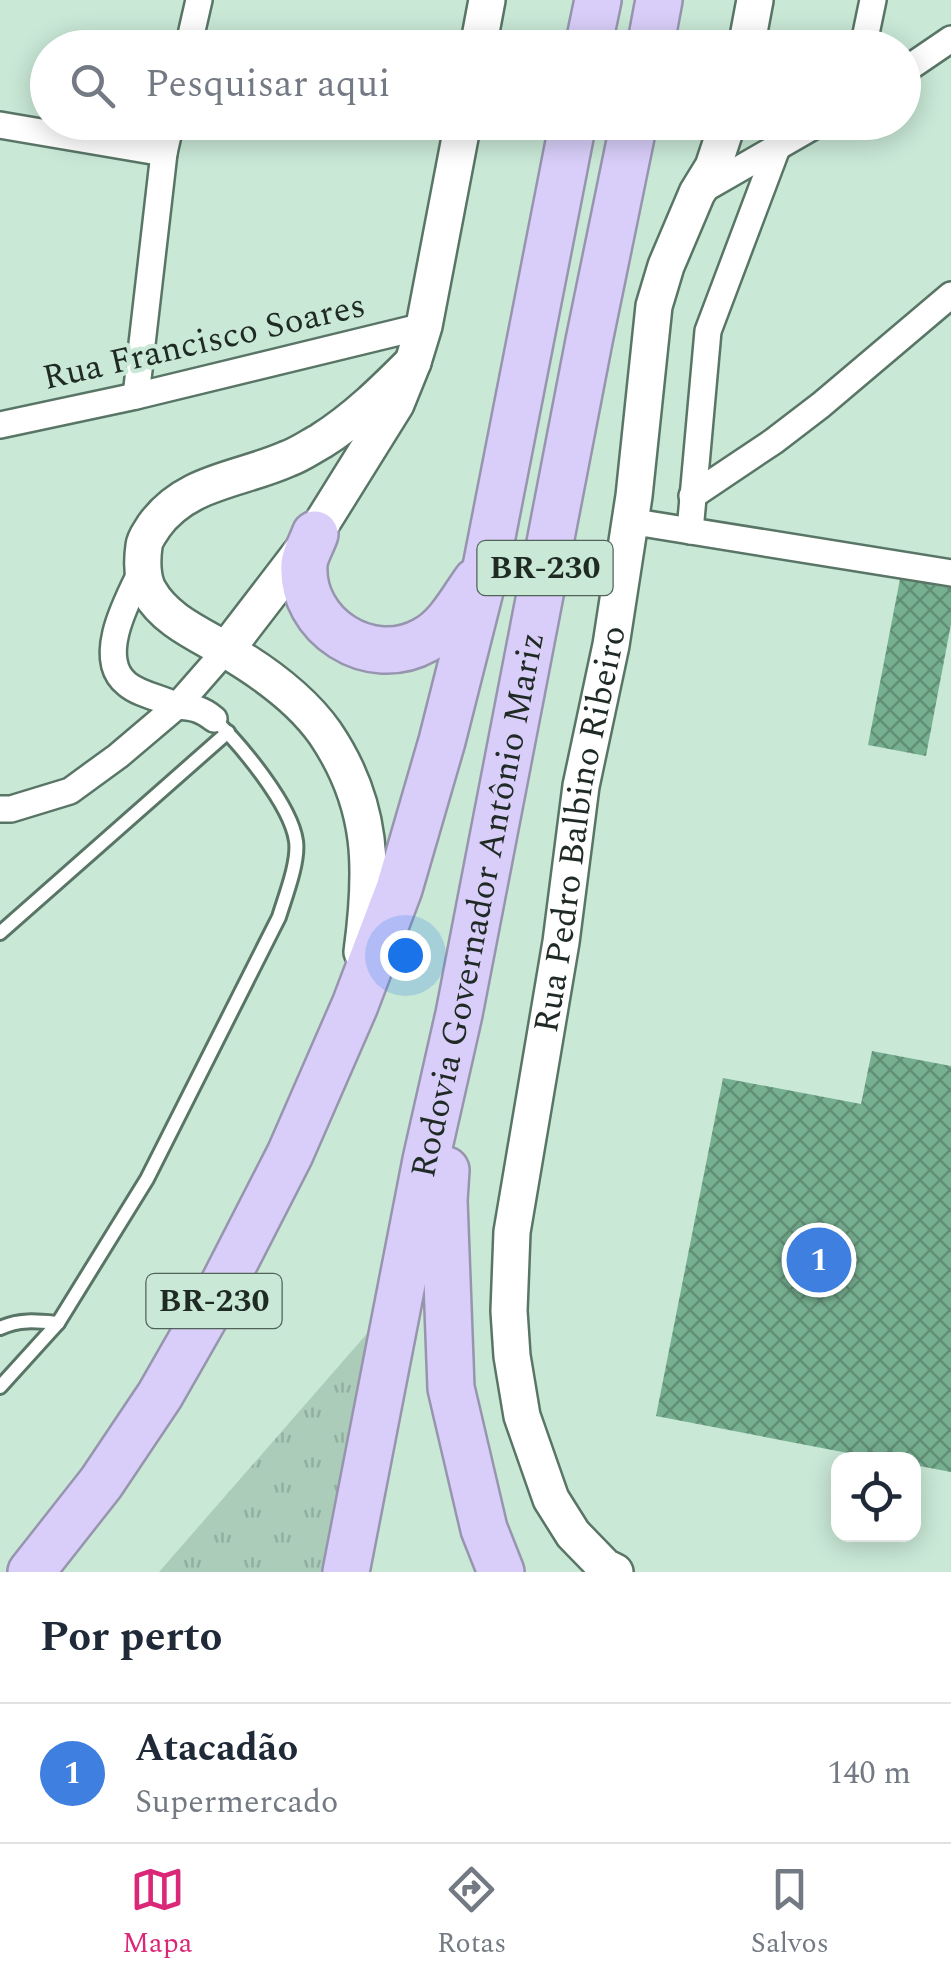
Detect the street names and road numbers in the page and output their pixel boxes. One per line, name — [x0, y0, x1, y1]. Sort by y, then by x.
street label: Rua Francisco Soares — [38, 279, 370, 405]
road number: BR-230 — [478, 541, 612, 595]
street label: Rua Pedro Balbino Ribeiro — [520, 622, 640, 1037]
street label: Rodovia Governador Antônio Mariz — [397, 628, 559, 1182]
road number: BR-230 — [146, 1274, 282, 1328]

